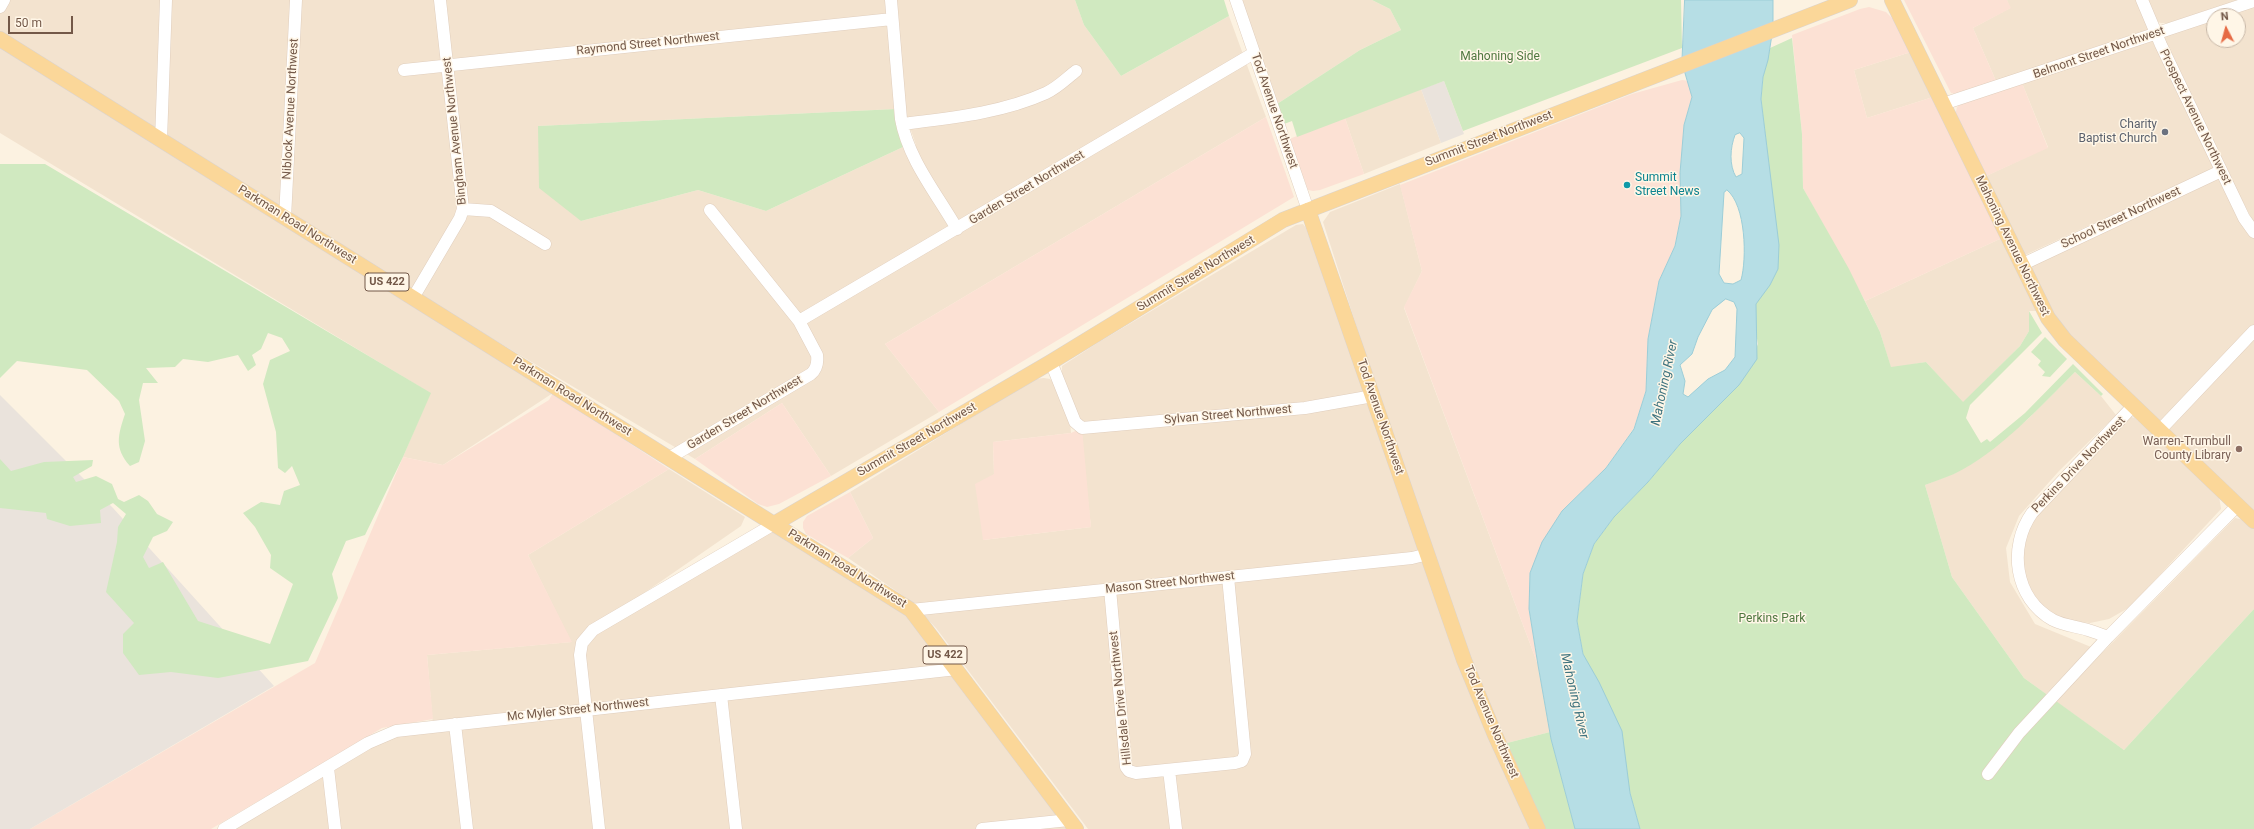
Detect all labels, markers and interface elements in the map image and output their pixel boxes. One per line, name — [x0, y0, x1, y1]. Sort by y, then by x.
scale bar — [10, 8, 75, 34]
north arrow — [2206, 8, 2246, 48]
text: N — [2220, 10, 2229, 23]
text: 50 m — [15, 16, 42, 30]
street label: Belmont Street Northwest — [2031, 24, 2167, 82]
street label: Raymond Street Northwest — [576, 29, 720, 59]
street label: Niblock Avenue Northwest — [280, 38, 302, 180]
street label: Prospect Avenue Northwest — [2156, 47, 2234, 187]
park label: Mahoning Side — [1460, 50, 1540, 64]
street label: Tod Avenue Northwest — [1247, 51, 1301, 171]
street label: Bingham Avenue Northwest — [440, 56, 470, 206]
street label: Summit Street Northwest — [1423, 108, 1555, 170]
place label: Charity Baptist Church — [2078, 118, 2157, 146]
marker: Charity Baptist Church — [2160, 127, 2170, 137]
street label: Garden Street Northwest — [967, 148, 1087, 228]
place label: Summit Street News — [1635, 171, 1700, 199]
street label: Mahoning Avenue Northwest — [1972, 173, 2052, 319]
marker: Summit Street News — [1622, 180, 1632, 190]
street label: Parkman Road Northwest — [235, 183, 359, 267]
street label: School Street Northwest — [2059, 184, 2183, 252]
street label: Summit Street Northwest — [1134, 233, 1258, 315]
road number: US 422 — [365, 273, 409, 291]
water label: Mahoning River — [1648, 339, 1682, 427]
street label: Parkman Road Northwest — [510, 355, 634, 439]
street label: Tod Avenue Northwest — [1353, 357, 1407, 477]
street label: Garden Street Northwest — [685, 373, 805, 453]
street label: Summit Street Northwest — [855, 400, 979, 480]
street label: Sylvan Street Northwest — [1164, 402, 1292, 428]
street label: Perkins Drive Northwest — [2029, 414, 2129, 516]
place label: Warren-Trumbull County Library — [2143, 435, 2231, 463]
marker: Warren-Trumbull County Library — [2234, 444, 2244, 454]
street label: Parkman Road Northwest — [785, 527, 909, 611]
street label: Mason Street Northwest — [1105, 569, 1235, 597]
park label: Perkins Park — [1739, 612, 1805, 626]
street label: Hillsdale Drive Northwest — [1107, 630, 1135, 766]
road number: US 422 — [923, 646, 967, 664]
water label: Mahoning River — [1557, 652, 1591, 740]
street label: Tod Avenue Northwest — [1461, 663, 1521, 781]
street label: Mc Myler Street Northwest — [506, 695, 650, 725]

